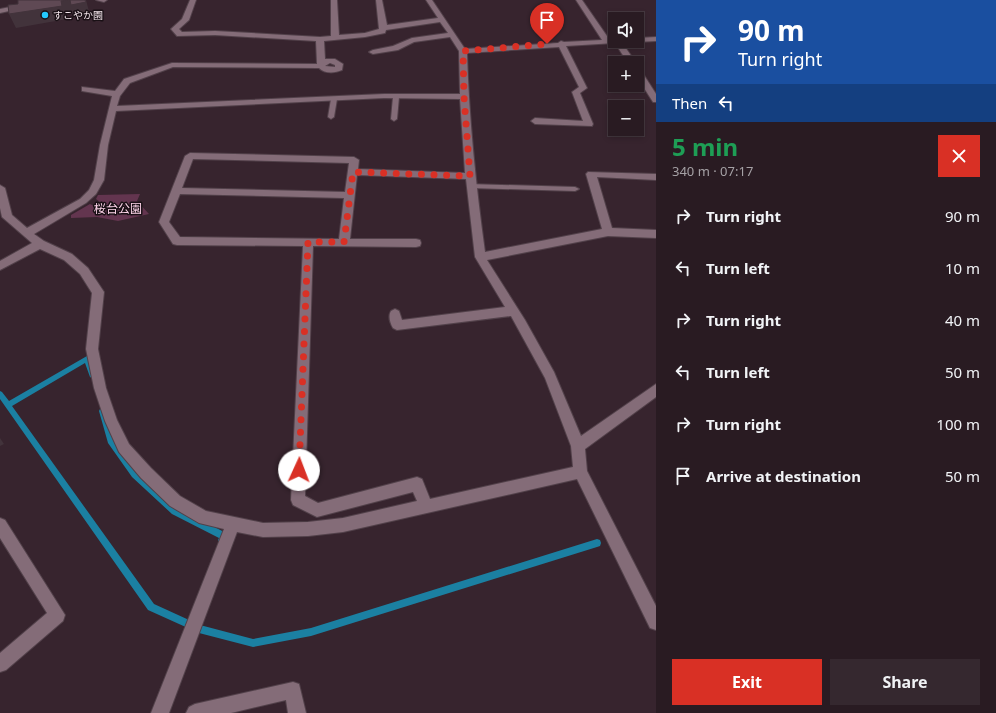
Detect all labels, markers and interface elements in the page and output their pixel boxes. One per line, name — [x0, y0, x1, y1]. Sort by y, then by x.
pin — [530, 3, 564, 44]
place label: すこやか園 — [53, 8, 103, 22]
icon: arrive — [536, 9, 558, 31]
marker: すこやか園 — [40, 10, 50, 20]
text: 90 m — [738, 11, 805, 49]
map controls — [608, 12, 644, 136]
button: sound — [608, 12, 644, 48]
icon: right — [672, 16, 724, 68]
text: Turn right — [738, 47, 822, 71]
button: + — [608, 56, 644, 92]
icon: left — [715, 92, 737, 114]
text: Then — [672, 93, 707, 113]
button: − — [608, 100, 644, 136]
text: 5 min — [672, 130, 738, 163]
button: close — [938, 135, 980, 177]
text: 340 m · 07:17 — [672, 162, 753, 180]
park label: 桜台公園 — [94, 200, 142, 217]
icon: right — [672, 205, 694, 227]
text: Turn right — [706, 206, 781, 226]
text: 90 m — [945, 206, 980, 226]
icon: left — [672, 257, 694, 279]
text: Turn left — [706, 258, 770, 278]
text: 10 m — [945, 258, 980, 278]
icon: right — [672, 309, 694, 331]
text: Turn right — [706, 310, 781, 330]
text: 40 m — [945, 310, 980, 330]
icon: left — [672, 361, 694, 383]
text: Turn left — [706, 362, 770, 382]
text: 50 m — [945, 362, 980, 382]
icon: right — [672, 413, 694, 435]
text: Turn right — [706, 414, 781, 434]
text: 100 m — [936, 414, 980, 434]
position arrow — [278, 449, 320, 491]
icon: arrive — [672, 465, 694, 487]
text: Arrive at destination — [706, 466, 861, 486]
text: 50 m — [945, 466, 980, 486]
button: Exit — [672, 659, 822, 705]
button: Share — [830, 659, 980, 705]

